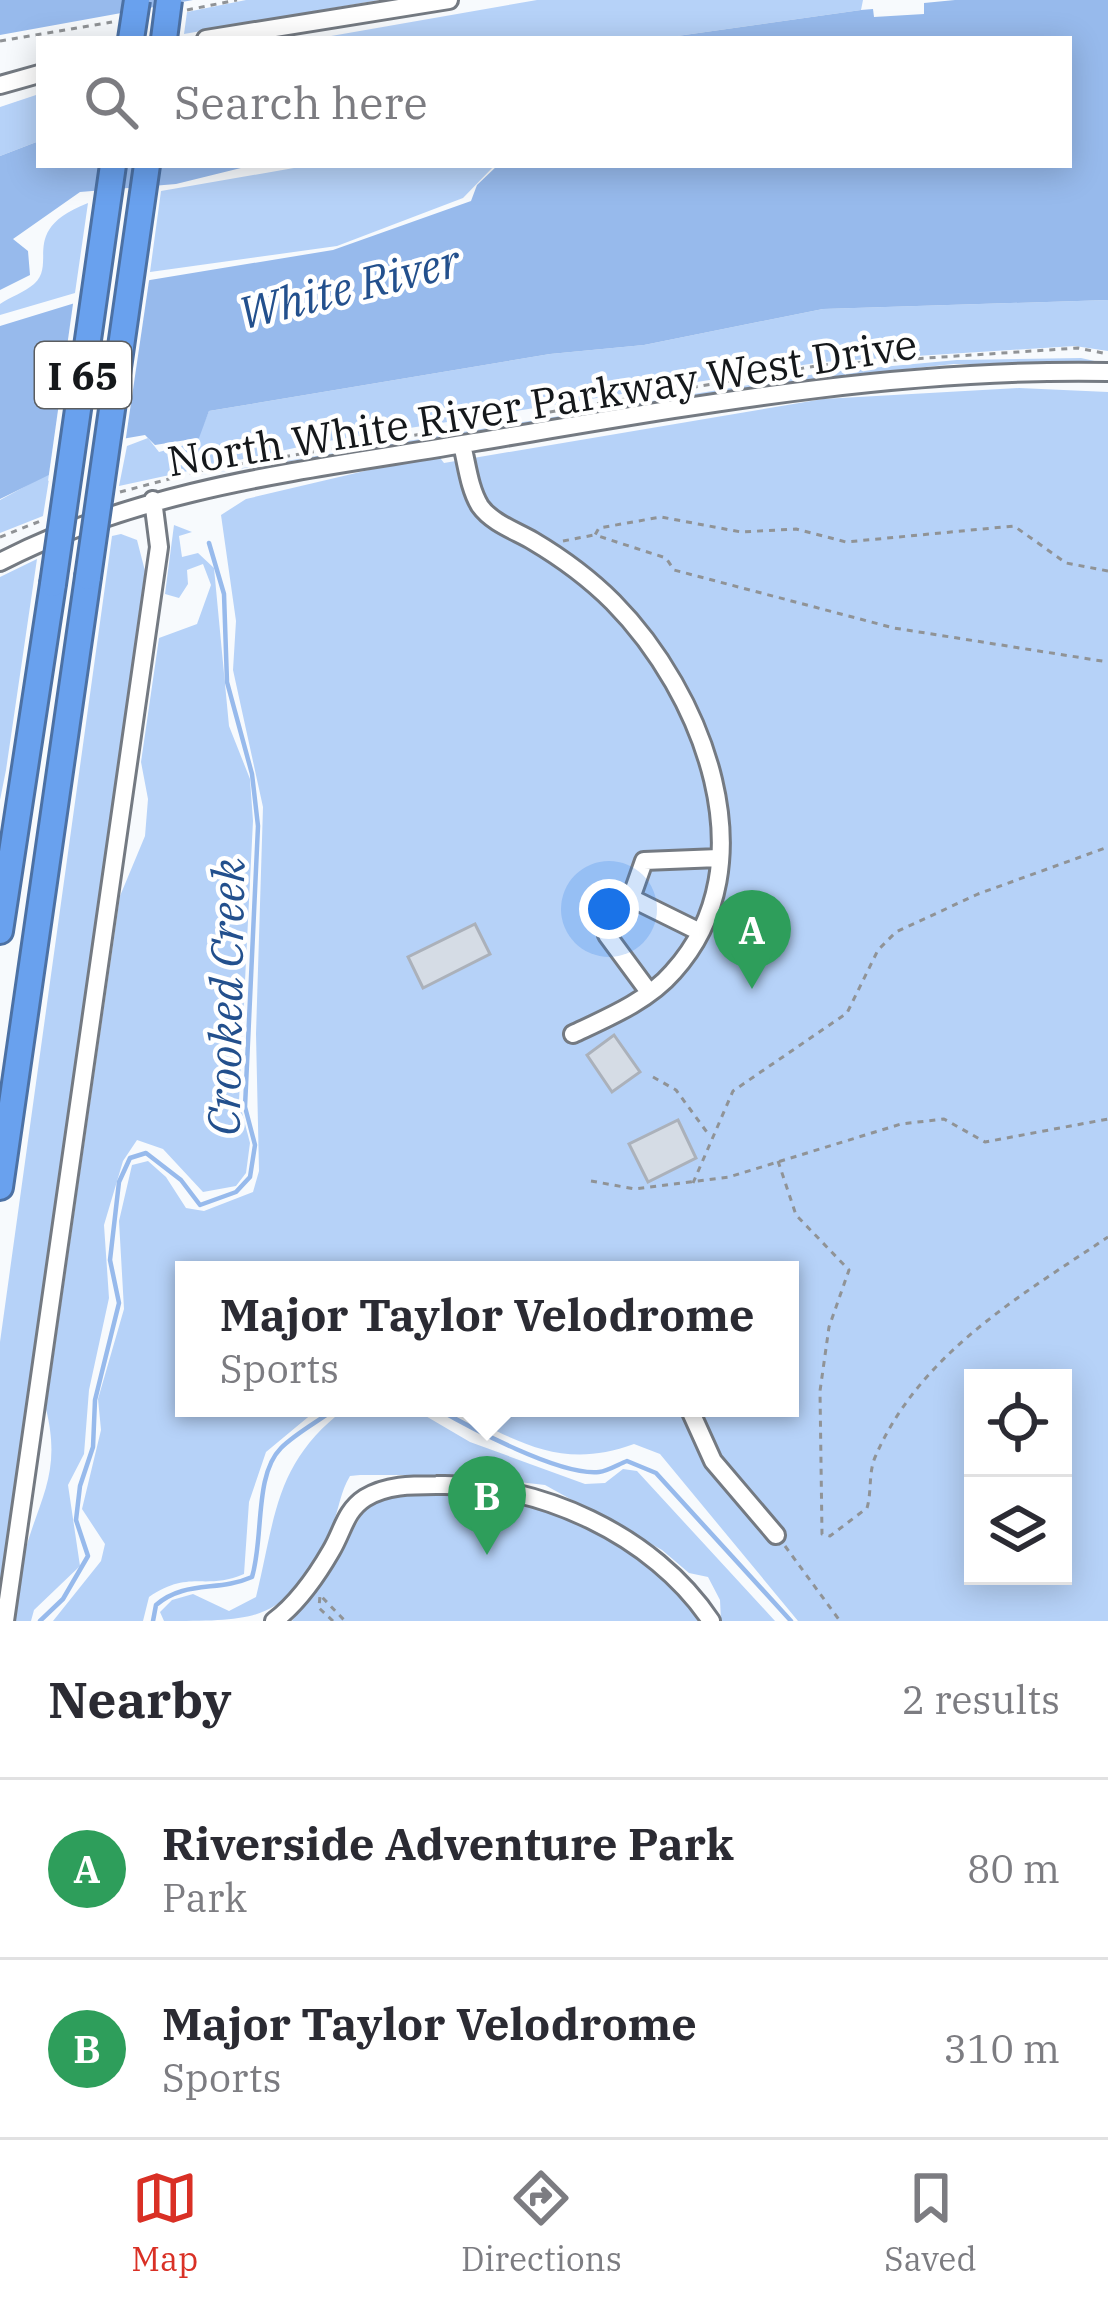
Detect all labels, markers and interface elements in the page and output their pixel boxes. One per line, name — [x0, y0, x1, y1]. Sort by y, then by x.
search box — [36, 36, 1072, 168]
icon: search — [78, 69, 144, 135]
text: Search here — [174, 73, 428, 131]
water label: White River — [232, 230, 467, 341]
street label: North White River Parkway West Drive — [163, 316, 921, 488]
road number: I 65 — [35, 342, 131, 408]
water label: Crooked Creek — [194, 858, 256, 1136]
your location — [579, 879, 639, 939]
pin: A — [713, 890, 791, 989]
popup — [175, 1261, 799, 1417]
text: Major Taylor Velodrome — [220, 1285, 754, 1343]
text: Sports — [220, 1343, 339, 1394]
map controls — [964, 1369, 1072, 1585]
button: locate — [964, 1369, 1072, 1477]
pin: B — [448, 1456, 526, 1555]
button: layers — [964, 1477, 1072, 1585]
text: Nearby — [48, 1666, 232, 1732]
text: 2 results — [902, 1674, 1060, 1725]
text: Riverside Adventure Park — [162, 1814, 734, 1872]
text: A — [73, 1843, 101, 1894]
text: 80 m — [967, 1843, 1060, 1894]
text: Park — [162, 1872, 247, 1923]
text: Major Taylor Velodrome — [162, 1994, 697, 2052]
text: B — [73, 2023, 101, 2074]
text: 310 m — [944, 2023, 1060, 2074]
text: Sports — [162, 2052, 282, 2103]
tab: Map — [131, 2165, 198, 2280]
tab: Directions — [461, 2165, 622, 2280]
tab: Saved — [884, 2165, 977, 2280]

